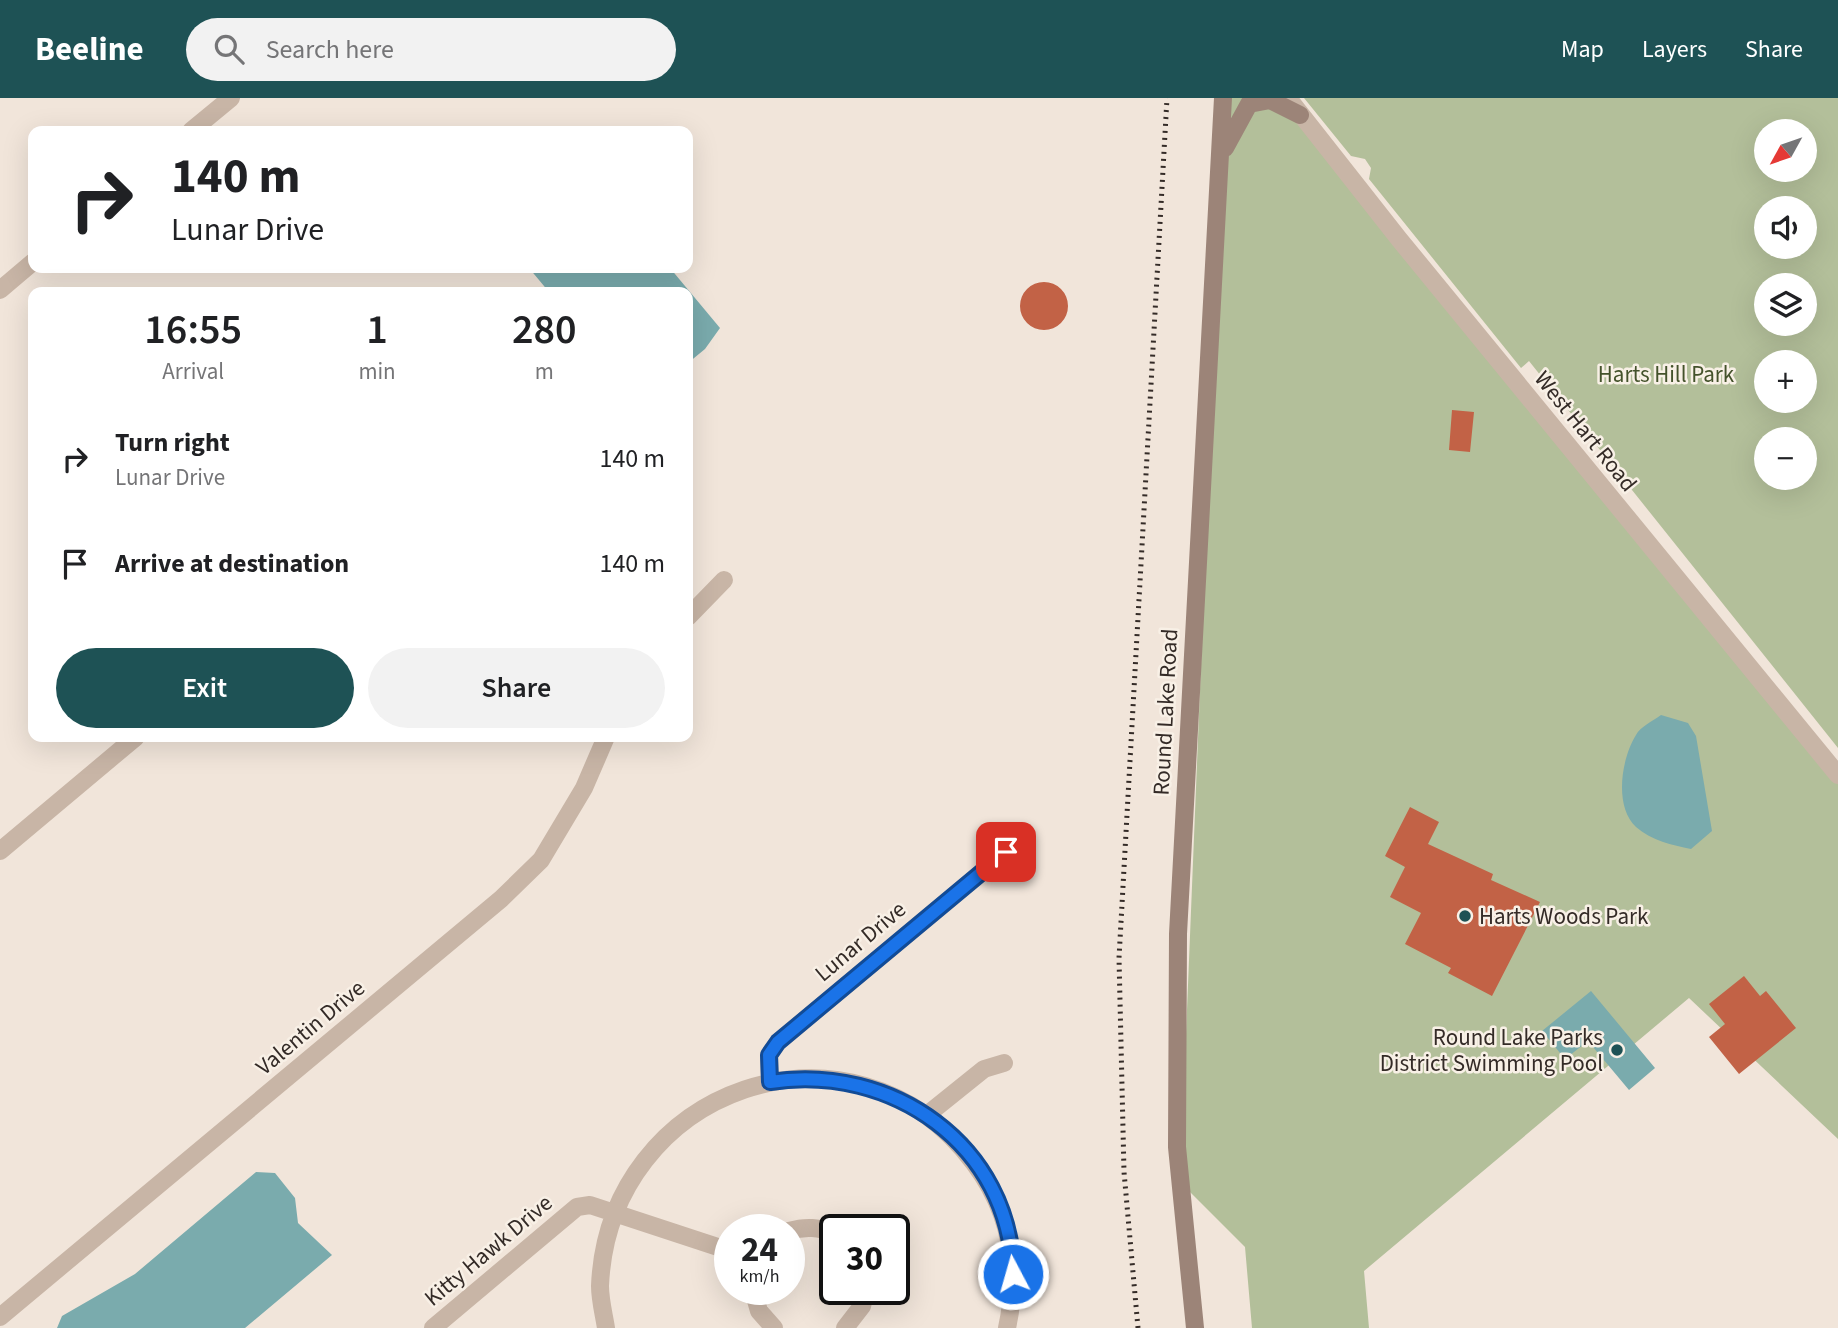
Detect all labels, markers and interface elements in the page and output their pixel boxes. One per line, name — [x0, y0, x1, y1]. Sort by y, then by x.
search box — [186, 18, 676, 81]
text: Beeline — [35, 26, 144, 73]
icon: search — [210, 30, 248, 68]
text: Search here — [266, 31, 394, 68]
text: Map — [1561, 32, 1604, 67]
text: Layers — [1642, 32, 1707, 67]
text: Share — [1745, 32, 1803, 67]
north arrow — [1754, 119, 1816, 182]
map controls — [1754, 119, 1817, 490]
text: 140 m — [171, 142, 300, 212]
icon: right — [56, 154, 147, 245]
button: sound — [1754, 196, 1817, 259]
text: Lunar Drive — [171, 207, 324, 253]
button: layers — [1754, 273, 1817, 336]
text: 16:55 — [144, 300, 242, 360]
text: 1 — [366, 300, 388, 360]
text: 280 — [512, 300, 577, 360]
button: + — [1754, 350, 1817, 413]
text: Arrival — [162, 355, 224, 388]
text: min — [358, 355, 396, 388]
text: m — [535, 355, 554, 388]
park label: Harts Hill Park — [1598, 358, 1735, 391]
street label: West Hart Road — [1526, 364, 1645, 499]
text: Turn right — [115, 424, 230, 461]
button: − — [1754, 427, 1817, 490]
icon: right — [56, 440, 94, 478]
text: 140 m — [599, 440, 665, 477]
text: Lunar Drive — [115, 461, 225, 494]
icon: arrive — [56, 545, 94, 583]
text: Arrive at destination — [115, 545, 349, 582]
text: 140 m — [599, 545, 665, 582]
street label: Round Lake Road — [1145, 628, 1186, 796]
button: Exit — [56, 648, 354, 728]
button: Share — [368, 648, 665, 728]
pin — [976, 822, 1036, 882]
icon: arrive — [987, 833, 1025, 871]
street label: Lunar Drive — [808, 893, 913, 989]
place label: Harts Woods Park — [1479, 900, 1649, 933]
marker: Harts Woods Park — [1457, 908, 1473, 924]
street label: Valentin Drive — [249, 972, 372, 1083]
place label: Round Lake Parks District Swimming Pool — [1380, 1021, 1603, 1080]
marker: Round Lake Parks District Swimming Pool — [1609, 1042, 1625, 1058]
street label: Kitty Hawk Drive — [417, 1187, 560, 1314]
speed limit sign: 30 — [819, 1214, 910, 1305]
text: 24 — [741, 1225, 778, 1275]
position arrow — [976, 1237, 1050, 1311]
text: km/h — [740, 1264, 779, 1289]

